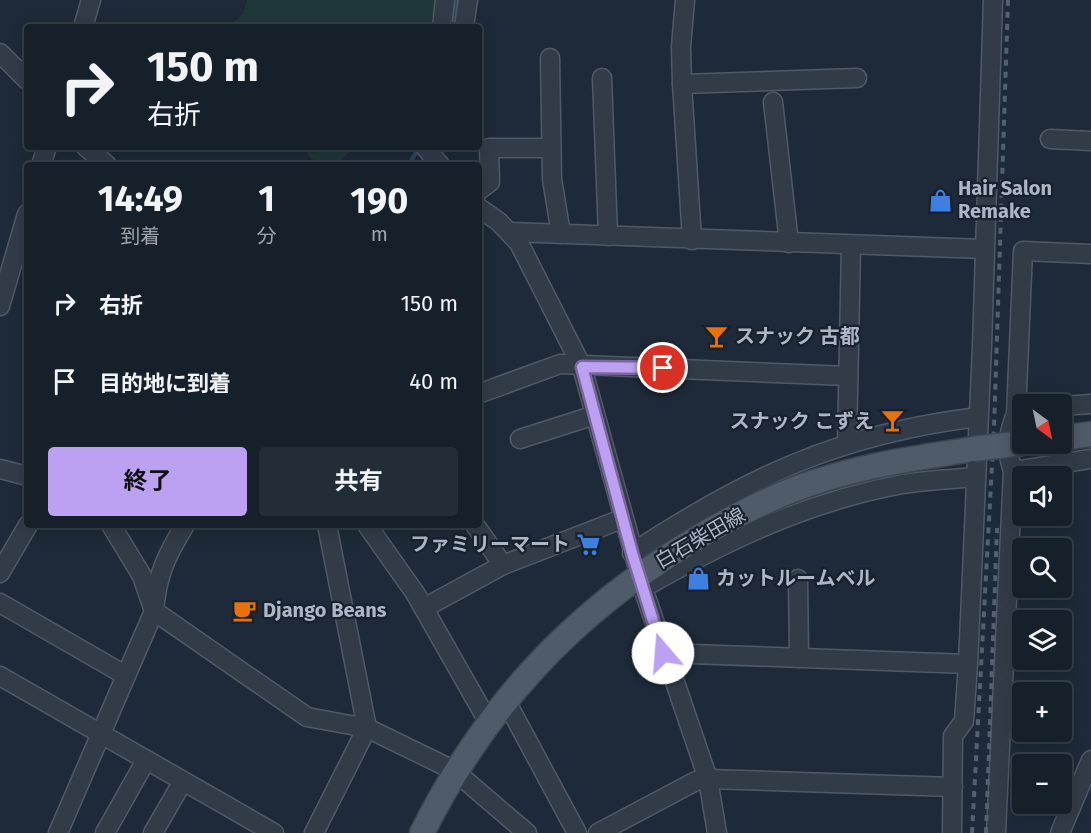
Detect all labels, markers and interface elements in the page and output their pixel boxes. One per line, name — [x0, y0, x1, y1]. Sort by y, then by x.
text: 150 m — [147, 42, 259, 92]
icon: right — [48, 48, 126, 126]
text: 右折 — [147, 99, 201, 131]
place label: Hair Salon Remake — [958, 176, 1052, 223]
text: 14:49 — [98, 177, 183, 221]
text: 1 — [258, 177, 275, 221]
text: 190 — [350, 179, 408, 223]
shop icon: Hair Salon Remake — [927, 187, 953, 213]
text: m — [371, 222, 388, 246]
text: 到着 — [120, 224, 160, 248]
text: 分 — [257, 224, 277, 248]
icon: right — [48, 287, 81, 320]
text: 150 m — [400, 290, 458, 317]
text: 右折 — [99, 292, 143, 319]
bar icon: スナック 古都 — [704, 323, 730, 349]
place label: スナック 古都 — [735, 324, 860, 348]
pin — [637, 342, 688, 393]
icon: arrive — [646, 351, 679, 384]
icon: arrive — [48, 365, 81, 398]
text: 40 m — [409, 368, 458, 395]
text: 目的地に到着 — [99, 370, 231, 397]
north arrow — [1012, 394, 1072, 454]
map controls — [1012, 394, 1072, 814]
bar icon: スナック こずえ — [879, 408, 905, 434]
place label: スナック こずえ — [730, 409, 874, 433]
button: 終了 — [48, 447, 247, 516]
button: 共有 — [259, 447, 458, 516]
button: sound — [1012, 466, 1072, 526]
street label: 白石柴田線 — [651, 503, 749, 573]
supermarket icon: ファミリーマート — [575, 531, 601, 557]
place label: ファミリーマート — [410, 532, 570, 556]
button: search — [1012, 538, 1072, 598]
shop icon: カットルームベル — [685, 565, 711, 591]
place label: カットルームベル — [716, 566, 875, 590]
cafe icon: Django Beans — [232, 597, 258, 623]
place label: Django Beans — [263, 598, 387, 622]
button: layers — [1012, 610, 1072, 670]
position arrow — [631, 621, 695, 685]
button: + — [1012, 682, 1072, 742]
button: − — [1012, 754, 1072, 814]

